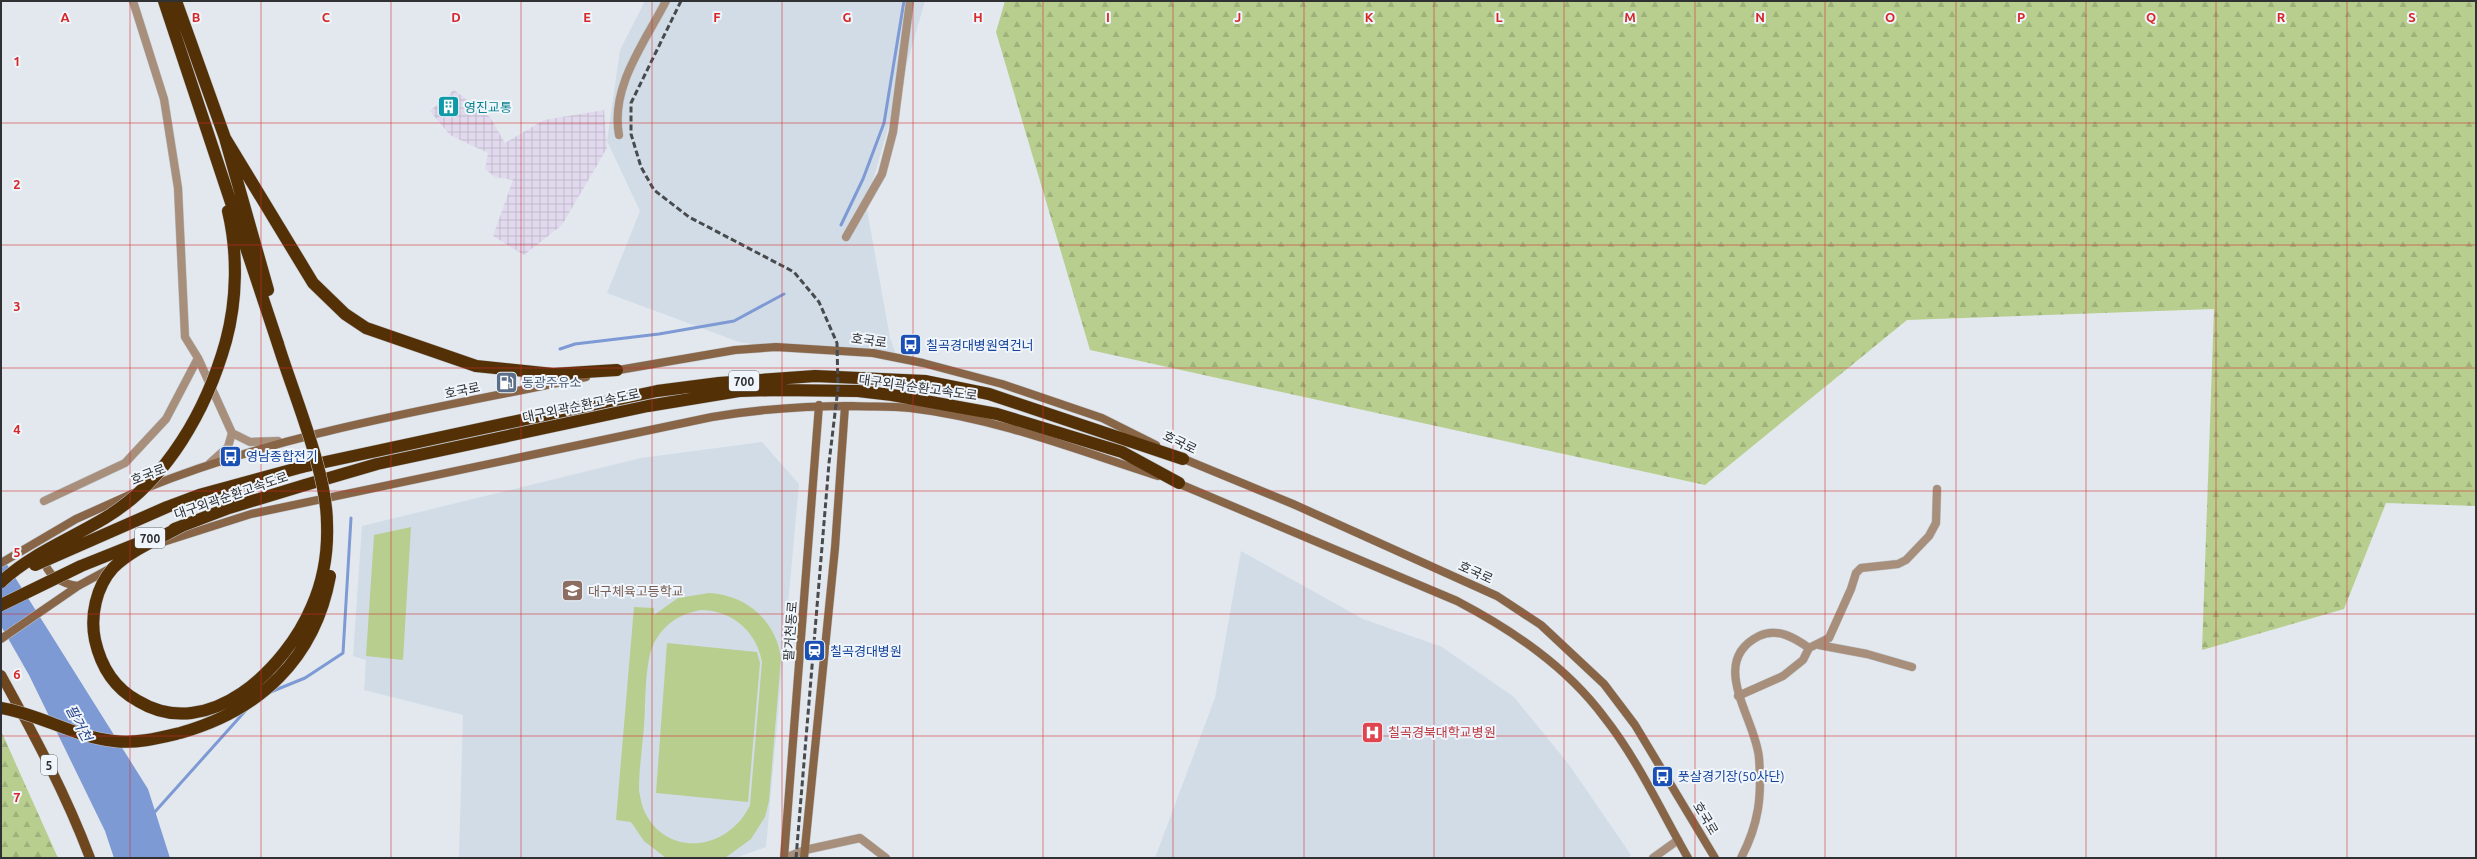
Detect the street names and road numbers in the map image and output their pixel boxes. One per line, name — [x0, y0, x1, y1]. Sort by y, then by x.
street label: 호국로 — [850, 331, 888, 349]
road number: 700 — [729, 371, 759, 391]
street label: 대구외곽순환고속도로 — [858, 372, 978, 402]
street label: 호국로 — [443, 379, 481, 401]
street label: 대구외곽순환고속도로 — [521, 386, 641, 424]
street label: 호국로 — [1161, 428, 1199, 456]
street label: 호국로 — [129, 461, 167, 487]
street label: 대구외곽순환고속도로 — [172, 469, 290, 521]
road number: 700 — [135, 528, 165, 548]
street label: 호국로 — [1457, 558, 1495, 586]
street label: 팔거천동로 — [781, 601, 799, 661]
road number: 5 — [41, 755, 57, 775]
street label: 호국로 — [1691, 799, 1721, 837]

